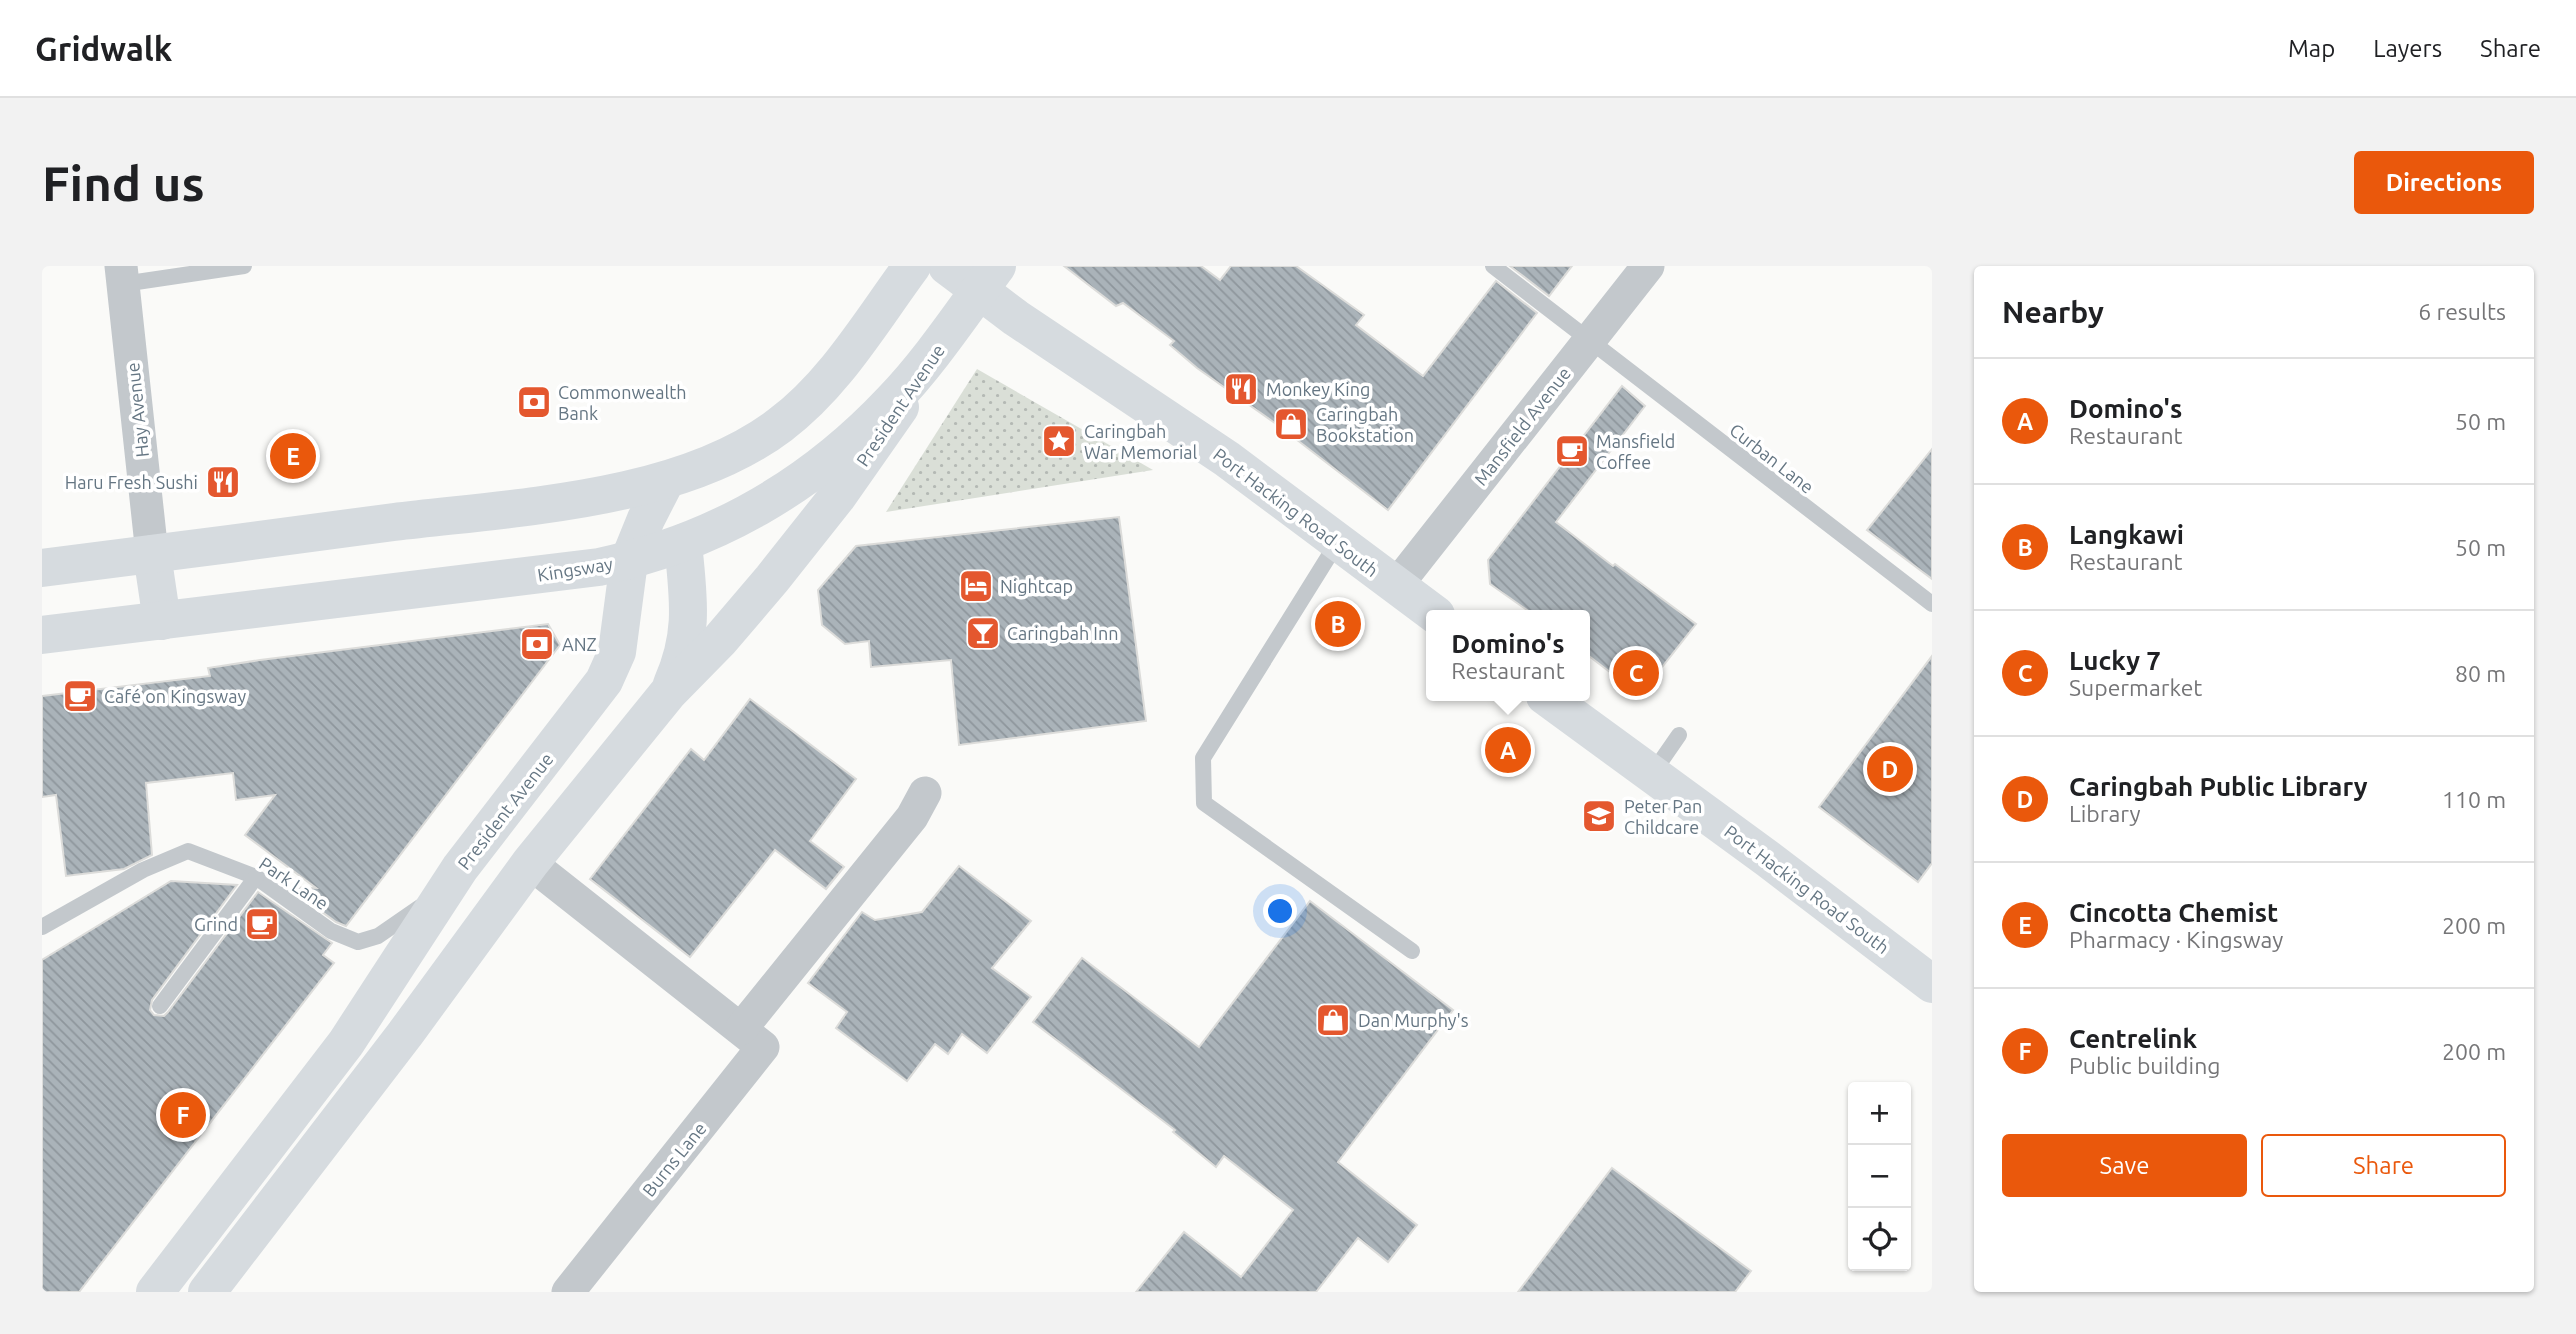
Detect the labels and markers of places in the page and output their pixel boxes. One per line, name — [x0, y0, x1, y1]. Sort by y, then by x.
restaurant icon: Monkey King — [1222, 370, 1260, 408]
place label: Monkey King — [1266, 379, 1370, 399]
place label: Commonwealth Bank — [558, 382, 687, 423]
bank icon: Commonwealth Bank — [515, 383, 553, 421]
place label: Caringbah Bookstation — [1316, 404, 1414, 445]
shop icon: Caringbah Bookstation — [1272, 405, 1310, 443]
place label: Caringbah War Memorial — [1084, 421, 1198, 462]
place icon: Caringbah War Memorial — [1040, 422, 1078, 460]
pin: E — [270, 430, 316, 482]
place label: Mansfield Coffee — [1596, 431, 1675, 472]
cafe icon: Mansfield Coffee — [1553, 432, 1591, 470]
restaurant icon: Haru Fresh Sushi — [204, 463, 242, 501]
place label: Haru Fresh Sushi — [65, 472, 198, 492]
hotel icon: Nightcap — [957, 567, 995, 605]
place label: Nightcap — [1000, 576, 1073, 596]
pin: B — [1315, 598, 1361, 650]
bar icon: Caringbah Inn — [964, 614, 1002, 652]
place label: Caringbah Inn — [1007, 623, 1118, 643]
bank icon: ANZ — [518, 625, 556, 663]
place label: ANZ — [562, 634, 597, 654]
pin: C — [1613, 647, 1659, 699]
cafe icon: Café on Kingsway — [61, 677, 99, 715]
place label: Café on Kingsway — [104, 686, 246, 706]
pin: A — [1485, 724, 1531, 776]
pin: D — [1867, 743, 1913, 795]
place label: Peter Pan Childcare — [1624, 796, 1702, 837]
school or university icon: Peter Pan Childcare — [1580, 797, 1618, 835]
cafe icon: Grind — [243, 905, 281, 943]
place label: Grind — [194, 914, 238, 934]
shop icon: Dan Murphy's — [1314, 1001, 1352, 1039]
place label: Dan Murphy's — [1358, 1010, 1469, 1030]
pin: F — [160, 1089, 206, 1141]

